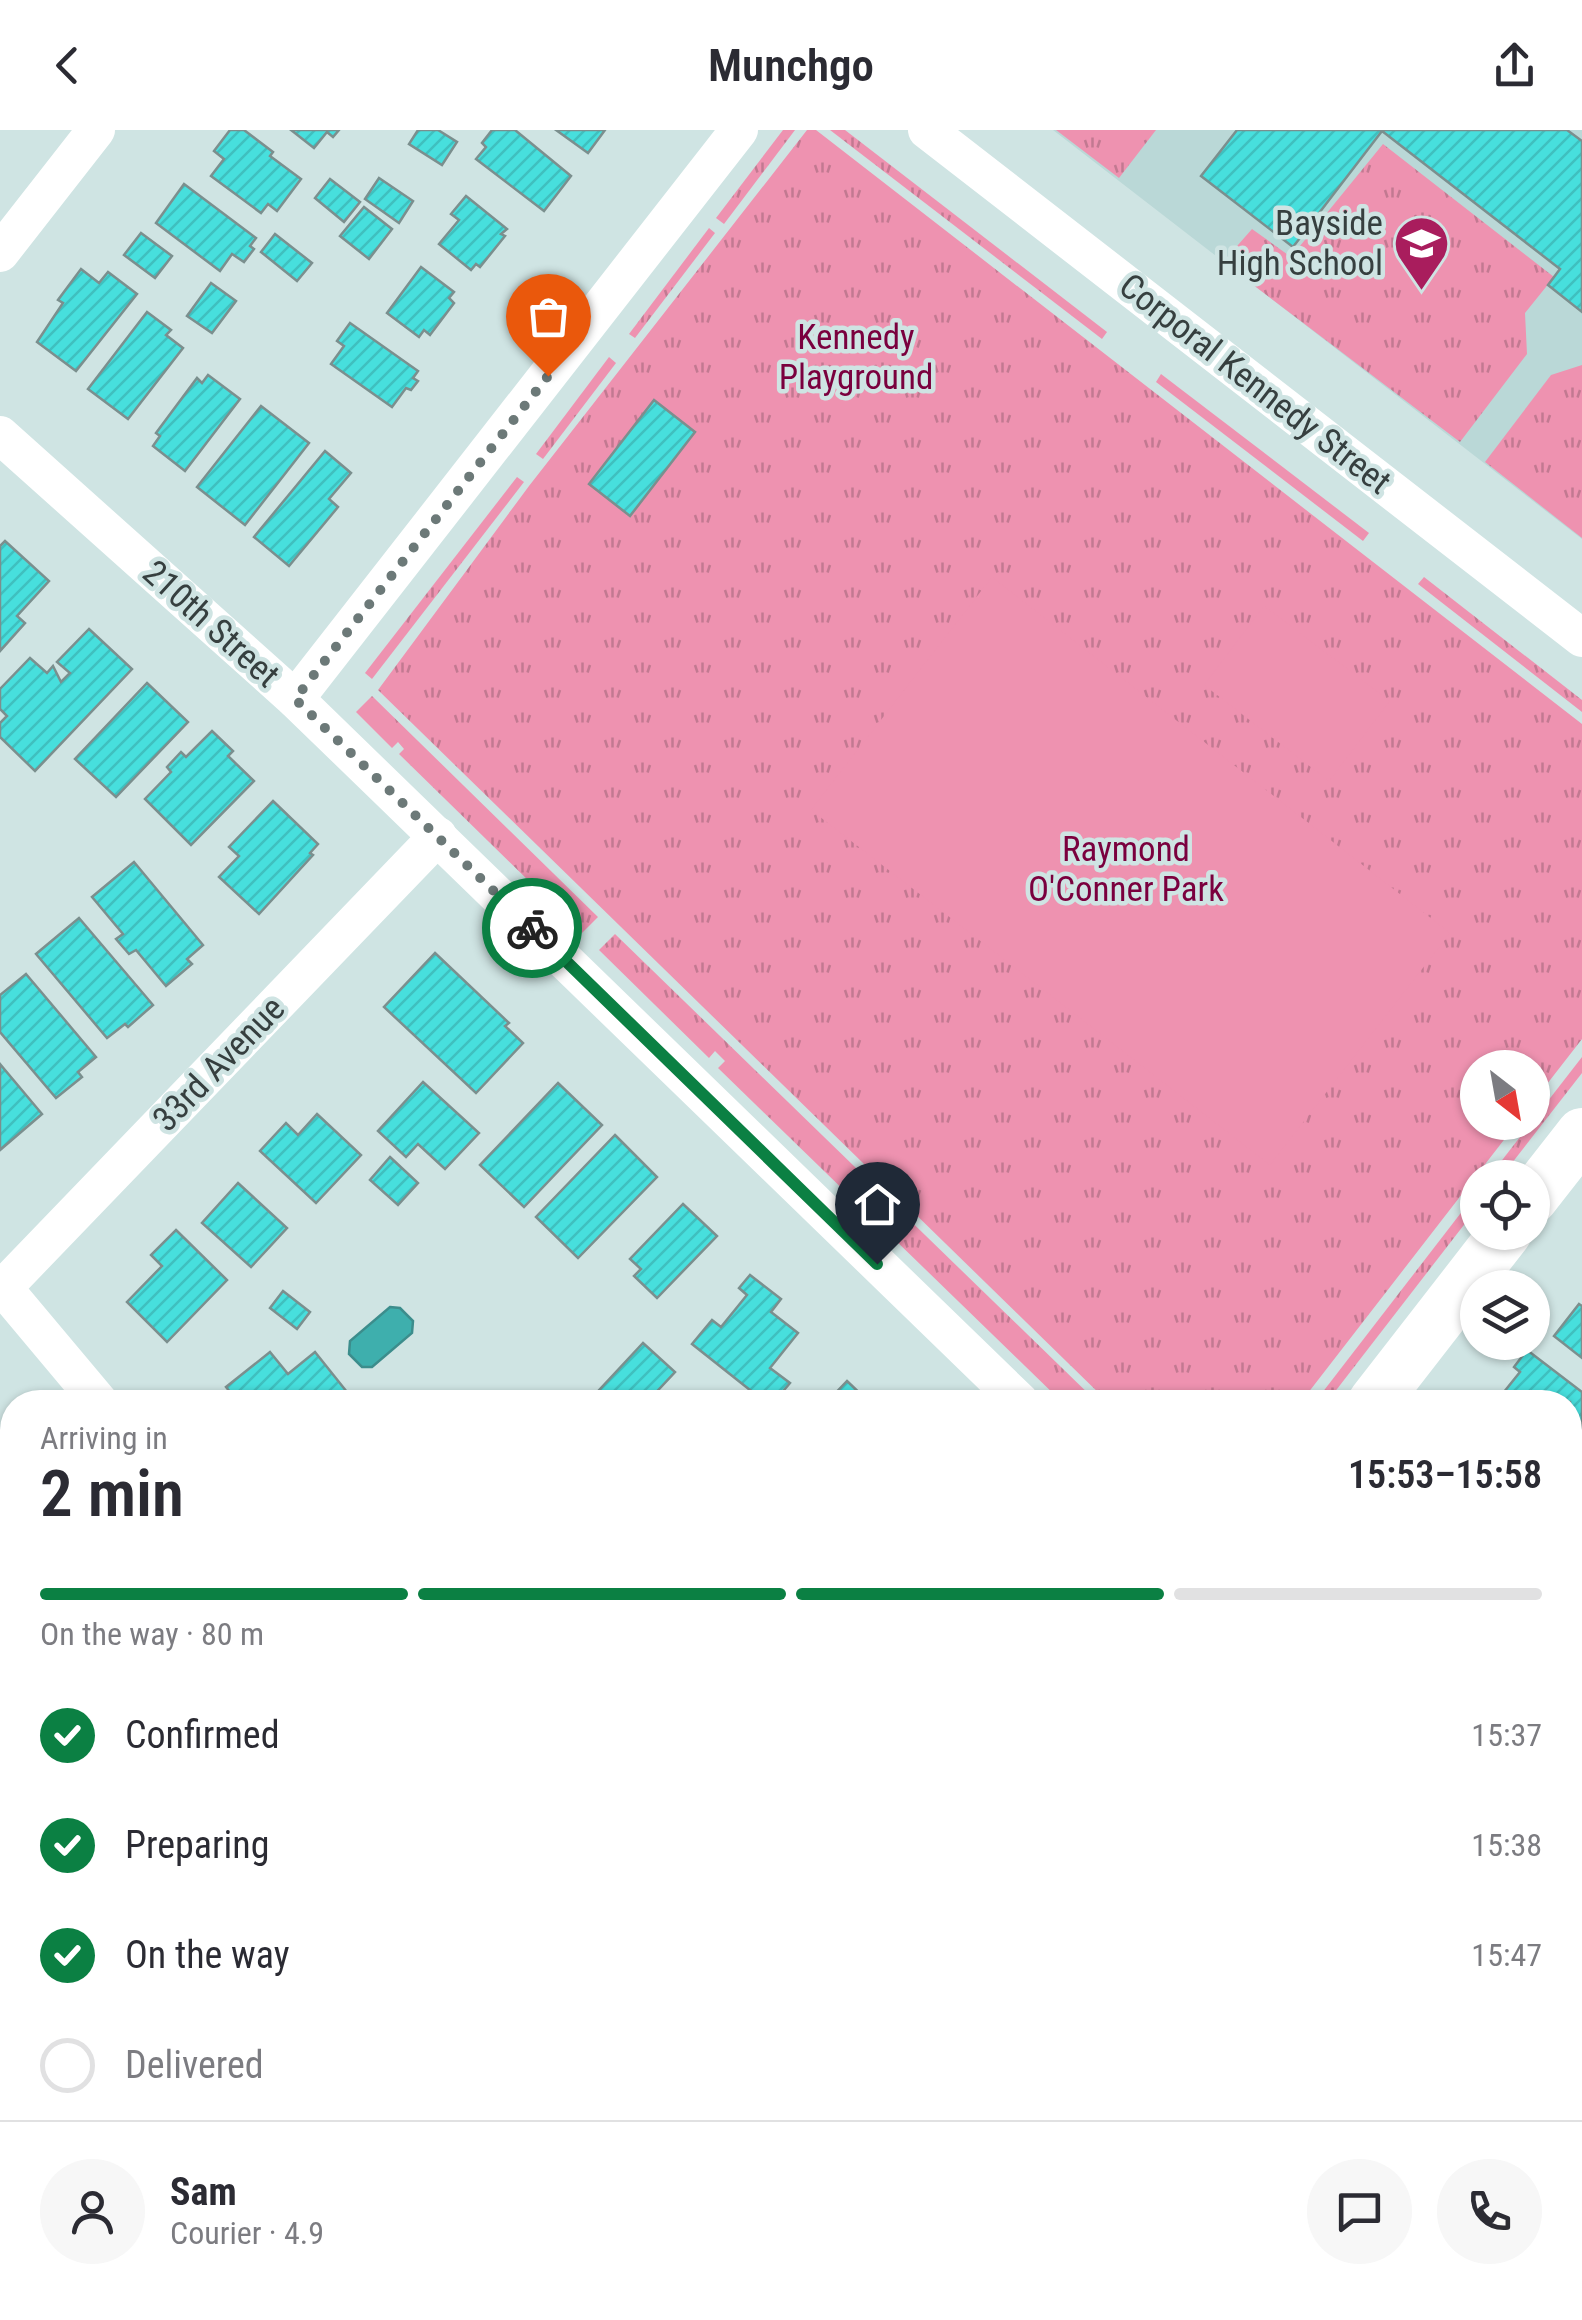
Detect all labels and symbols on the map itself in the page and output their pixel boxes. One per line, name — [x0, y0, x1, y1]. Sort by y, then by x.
place label: Bayside High School — [1217, 203, 1383, 284]
school or university icon: Bayside High School — [1392, 213, 1452, 292]
street label: Corporal Kennedy Street — [1111, 265, 1399, 503]
pin — [506, 274, 591, 377]
park label: Kennedy Playground — [779, 317, 933, 398]
street label: 210th Street — [134, 552, 288, 696]
park label: Raymond O'Conner Park — [1028, 829, 1224, 910]
courier — [482, 878, 582, 978]
street label: 33rd Avenue — [145, 988, 293, 1140]
north arrow — [1460, 1050, 1550, 1140]
pin — [835, 1162, 920, 1265]

